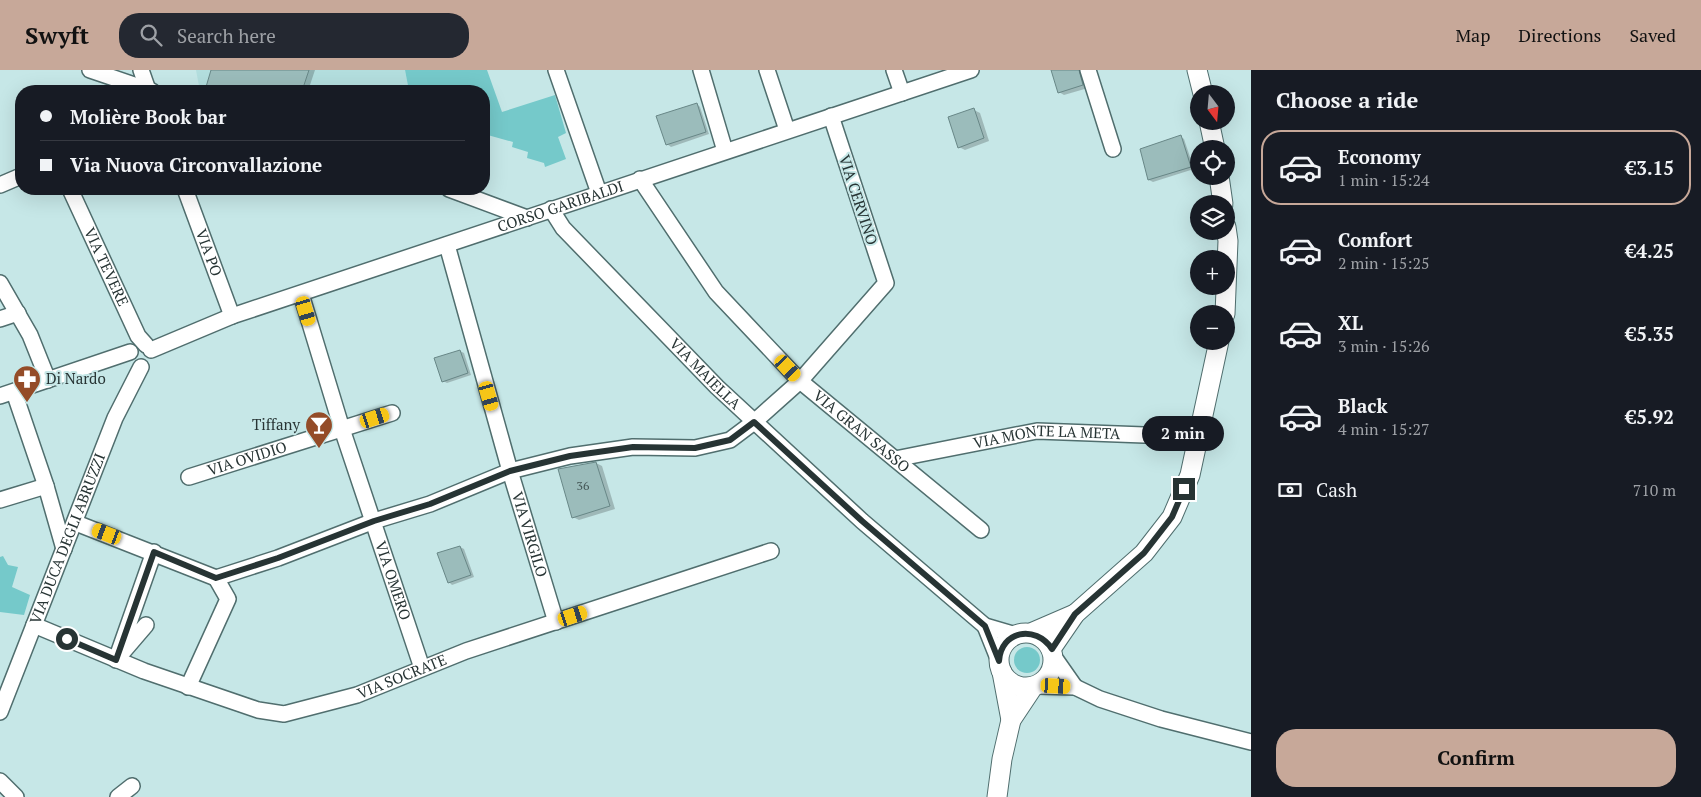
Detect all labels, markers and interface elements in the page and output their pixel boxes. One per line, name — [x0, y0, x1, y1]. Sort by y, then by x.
search box — [119, 13, 469, 58]
text: Swyft — [25, 19, 89, 51]
icon: search — [137, 21, 165, 49]
text: Search here — [177, 23, 276, 48]
text: Map — [1455, 23, 1490, 47]
text: Directions — [1518, 23, 1601, 47]
text: Saved — [1629, 23, 1676, 47]
north arrow — [1190, 85, 1235, 130]
map controls — [1190, 85, 1235, 350]
text: Choose a ride — [1276, 85, 1418, 114]
text: Molière Book bar — [70, 104, 226, 129]
button: locate — [1190, 140, 1235, 185]
text: Economy — [1338, 144, 1421, 169]
icon: car — [1278, 145, 1323, 190]
text: Via Nuova Circonvallazione — [70, 152, 322, 177]
street label: VIA CERVINO — [835, 152, 883, 247]
text: €3.15 — [1625, 155, 1674, 180]
text: 1 min · 15:24 — [1338, 169, 1430, 191]
street label: CORSO GARIBALDI — [494, 175, 626, 236]
button: layers — [1190, 195, 1235, 240]
street label: VIA TEVERE — [80, 224, 134, 309]
street label: VIA PO — [192, 226, 227, 279]
text: Comfort — [1338, 227, 1413, 252]
icon: car — [1278, 228, 1323, 273]
text: €4.25 — [1625, 238, 1674, 263]
button: + — [1190, 250, 1235, 295]
text: 2 min · 15:25 — [1338, 252, 1430, 274]
car — [294, 294, 317, 328]
button: − — [1190, 305, 1235, 350]
text: XL — [1338, 310, 1363, 335]
icon: car — [1278, 311, 1323, 356]
text: €5.35 — [1625, 321, 1674, 346]
street label: VIA MAIELLA — [666, 333, 746, 414]
text: 3 min · 15:26 — [1338, 335, 1430, 357]
car — [772, 352, 803, 384]
pharmacy icon: Di Nardo — [12, 364, 42, 403]
place label: Di Nardo — [46, 368, 106, 388]
car — [477, 380, 500, 412]
street label: VIA GRAN SASSO — [809, 385, 914, 476]
text: Black — [1338, 393, 1388, 418]
icon: car — [1278, 394, 1323, 439]
text: €5.92 — [1625, 404, 1674, 429]
car — [358, 406, 391, 430]
bar icon: Tiffany — [304, 410, 334, 449]
place label: Tiffany — [252, 414, 300, 434]
callout: 2 min — [1143, 416, 1225, 452]
text: 4 min · 15:27 — [1338, 418, 1430, 440]
street label: VIA MONTE LA META — [971, 420, 1121, 452]
text: 2 min — [1161, 422, 1205, 444]
street label: VIA OVIDIO — [205, 436, 289, 480]
street label: VIA DUCA DEGLI ABRUZZI — [24, 450, 109, 627]
icon: cash — [1276, 476, 1304, 504]
text: Cash — [1316, 477, 1357, 502]
house number: 36 — [577, 478, 590, 493]
route end — [1173, 478, 1195, 500]
text: 710 m — [1633, 479, 1676, 501]
street label: VIA VIRGILO — [508, 489, 553, 579]
car — [90, 522, 123, 546]
street label: VIA OMERO — [371, 538, 416, 622]
car — [556, 604, 589, 628]
route start — [56, 628, 78, 650]
street label: VIA SOCRATE — [354, 649, 449, 703]
car — [1040, 678, 1071, 694]
button: Confirm — [1276, 729, 1676, 787]

